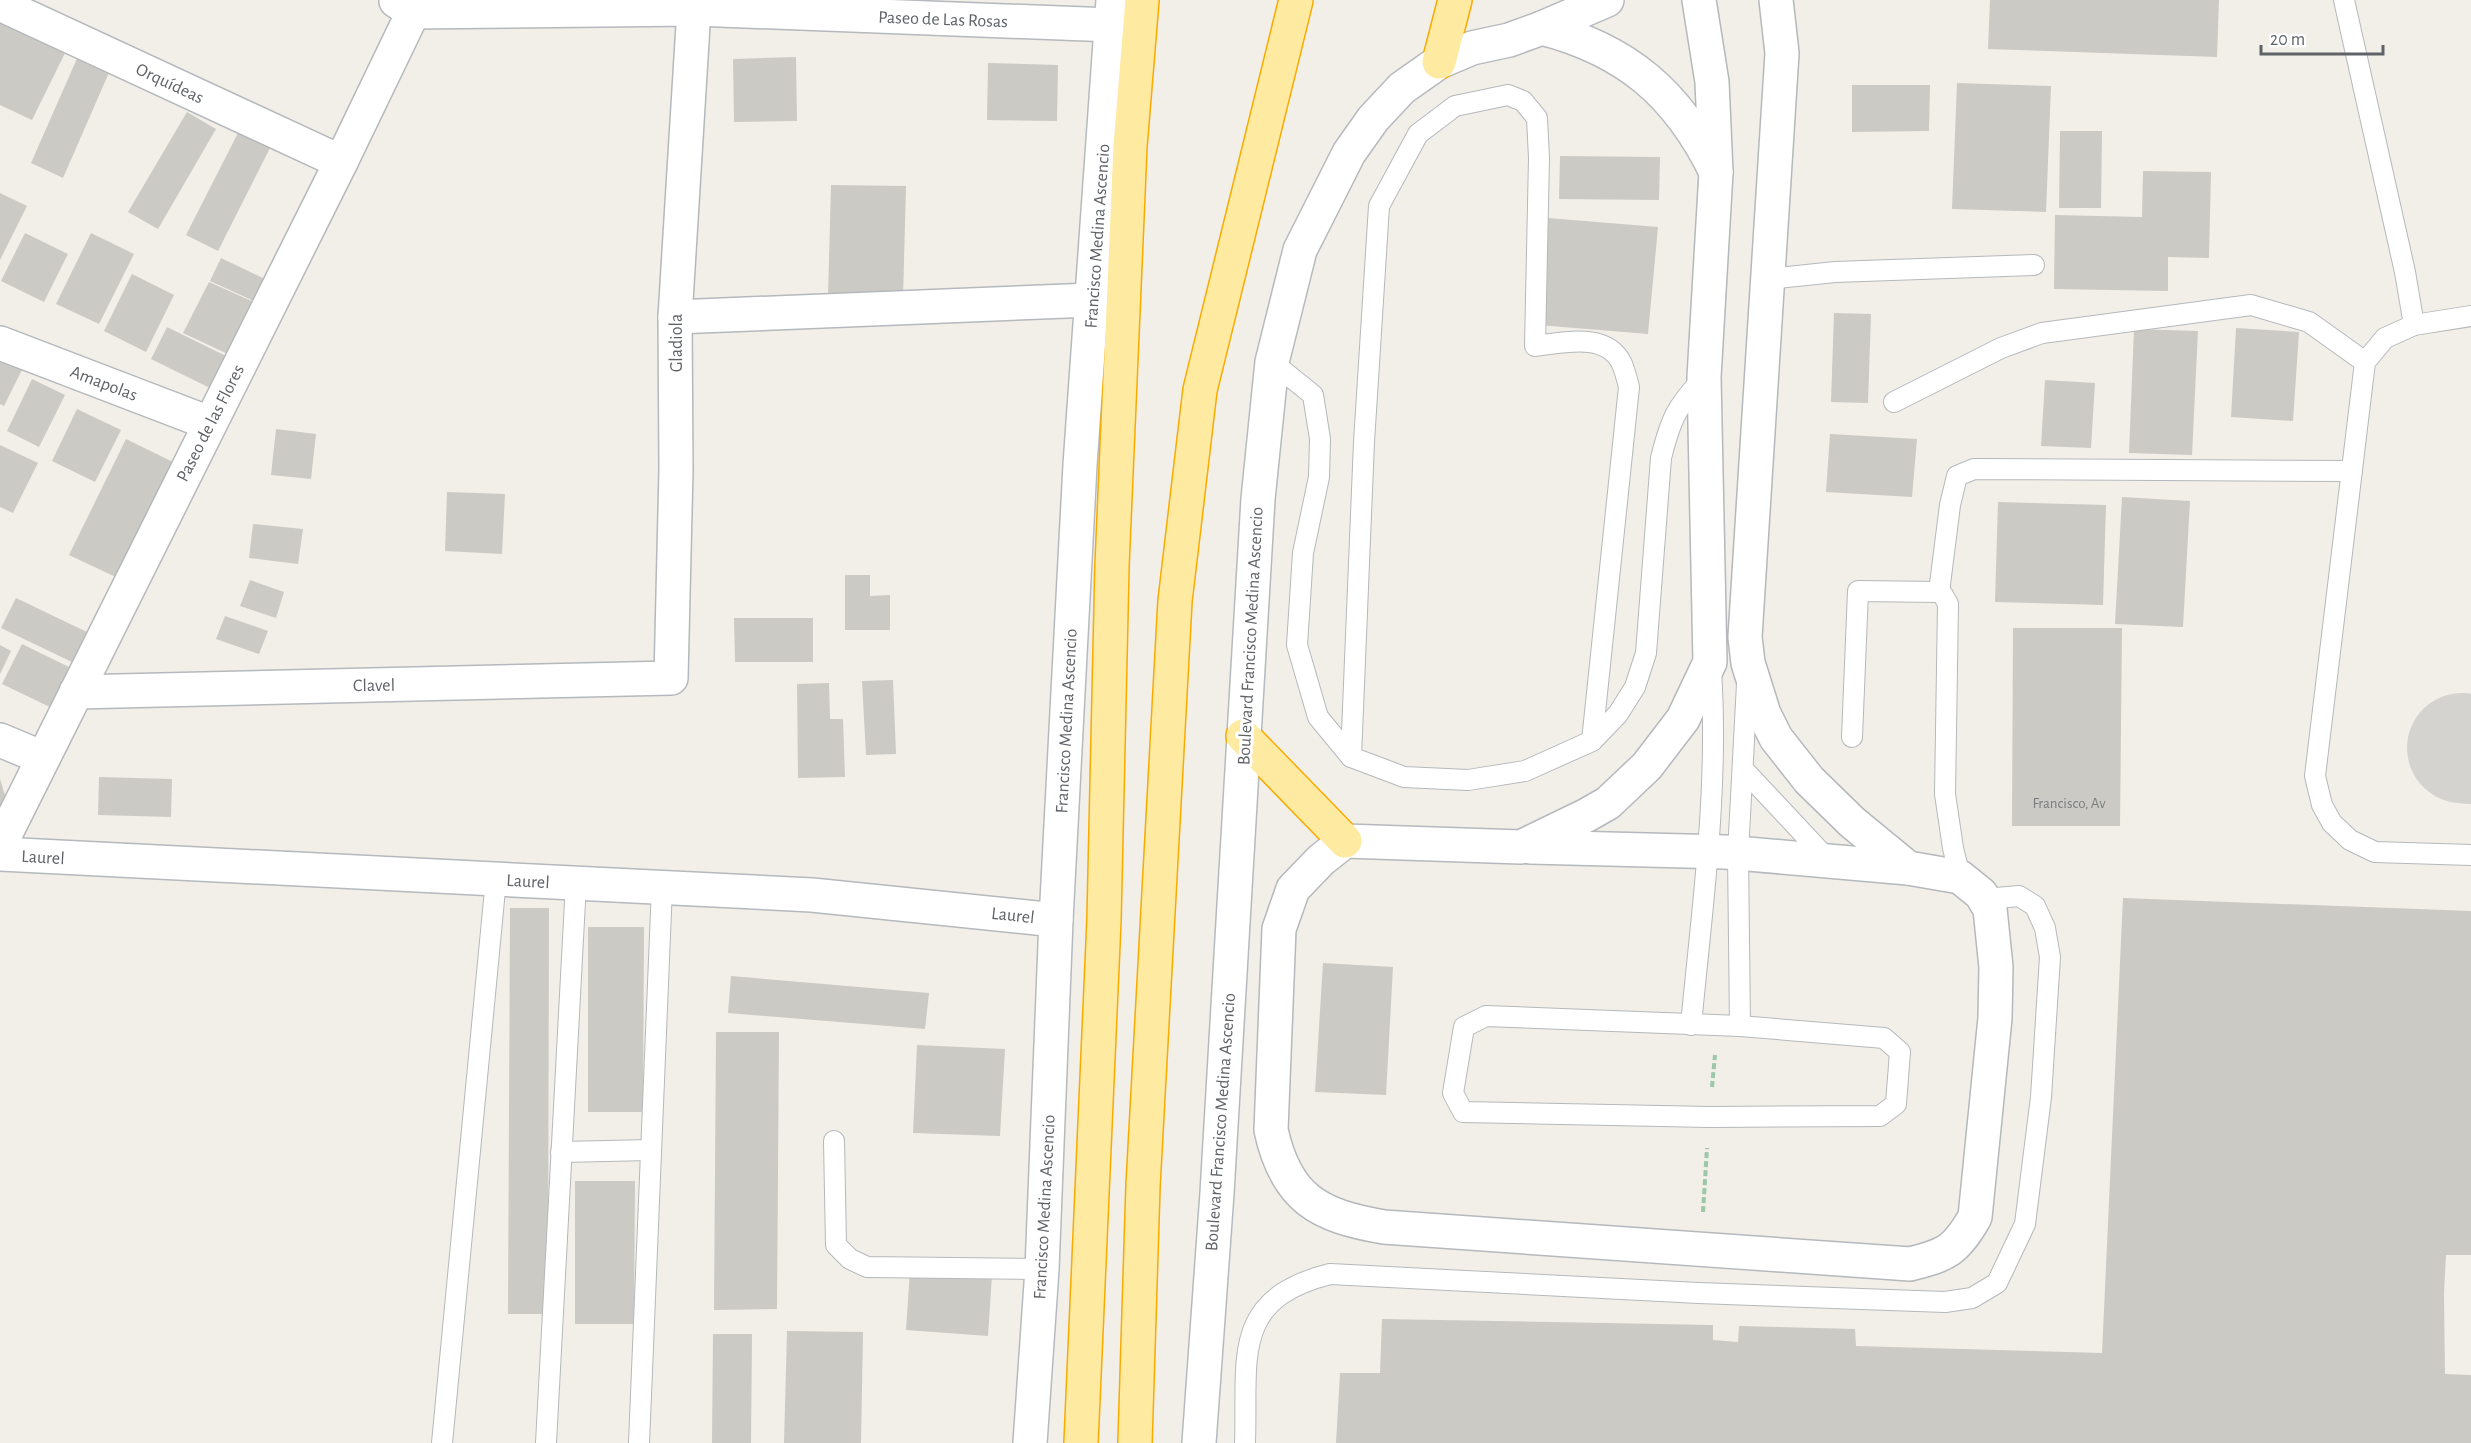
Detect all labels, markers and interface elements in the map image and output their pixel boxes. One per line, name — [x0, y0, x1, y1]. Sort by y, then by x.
street label: Paseo de Las Rosas — [878, 9, 1008, 31]
scale bar — [2261, 18, 2382, 56]
text: 20 m — [2270, 31, 2305, 49]
street label: Orquídeas — [133, 60, 206, 107]
street label: Francisco Medina Ascencio — [1083, 143, 1113, 329]
street label: Gladiola — [668, 314, 686, 372]
street label: Paseo de las Flores — [174, 362, 248, 485]
street label: Amapolas — [68, 363, 140, 405]
street label: Boulevard Francisco Medina Ascencio — [1235, 506, 1267, 766]
street label: Francisco Medina Ascencio — [1053, 628, 1081, 814]
street label: Clavel — [353, 677, 395, 695]
house number: Francisco, Av — [2032, 796, 2106, 811]
street label: Laurel — [21, 848, 65, 868]
street label: Laurel — [506, 872, 550, 892]
street label: Laurel — [990, 905, 1035, 927]
street label: Boulevard Francisco Medina Ascencio — [1203, 992, 1239, 1252]
street label: Francisco Medina Ascencio — [1031, 1114, 1059, 1300]

